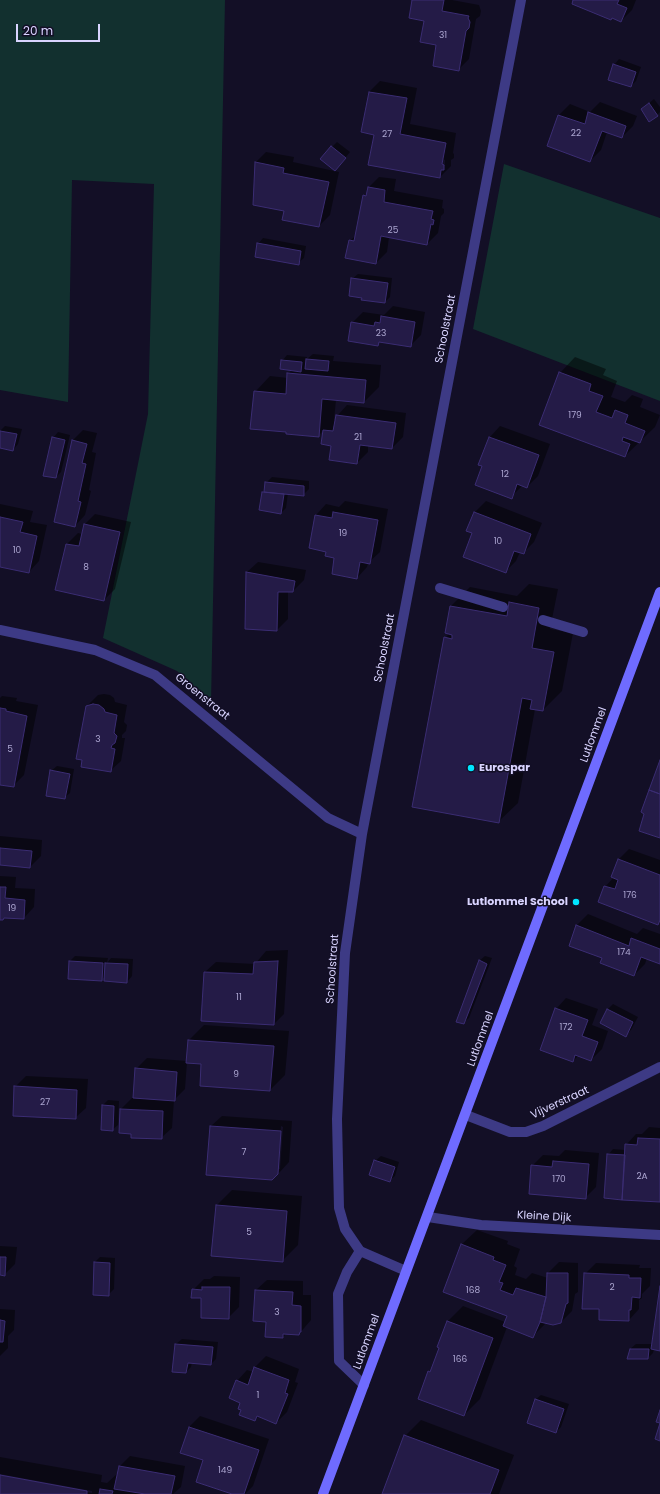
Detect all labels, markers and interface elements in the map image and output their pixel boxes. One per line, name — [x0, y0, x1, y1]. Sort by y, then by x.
scale bar — [18, 16, 102, 42]
text: 20 m — [23, 22, 53, 39]
house number: 31 — [439, 31, 447, 41]
house number: 22 — [571, 129, 581, 139]
house number: 27 — [382, 130, 392, 140]
house number: 25 — [388, 226, 398, 236]
street label: Schoolstraat — [433, 294, 459, 364]
house number: 23 — [376, 329, 386, 339]
house number: 179 — [568, 411, 582, 421]
house number: 21 — [354, 433, 362, 443]
house number: 12 — [501, 470, 509, 480]
house number: 19 — [339, 529, 347, 539]
house number: 10 — [494, 537, 502, 547]
house number: 10 — [13, 546, 21, 556]
house number: 8 — [83, 563, 89, 573]
street label: Schoolstraat — [372, 613, 398, 683]
street label: Groenstraat — [172, 671, 232, 723]
street label: Lutlommel — [578, 706, 610, 764]
house number: 3 — [95, 735, 101, 745]
house number: 5 — [7, 745, 13, 755]
place label: Eurospar — [479, 761, 530, 775]
marker: Eurospar — [466, 763, 476, 773]
house number: 176 — [623, 891, 637, 901]
place label: Lutlommel School — [467, 895, 568, 909]
marker: Lutlommel School — [571, 897, 581, 907]
house number: 19 — [8, 904, 16, 914]
street label: Schoolstraat — [324, 934, 342, 1004]
house number: 174 — [617, 948, 631, 958]
house number: 11 — [236, 993, 242, 1003]
street label: Lutlommel — [465, 1010, 497, 1068]
house number: 172 — [560, 1023, 572, 1033]
house number: 9 — [233, 1070, 239, 1080]
street label: Vijverstraat — [529, 1084, 591, 1122]
house number: 27 — [40, 1098, 50, 1108]
house number: 7 — [242, 1148, 246, 1158]
house number: 2A — [636, 1172, 648, 1182]
house number: 170 — [552, 1175, 566, 1185]
street label: Kleine Dijk — [516, 1209, 572, 1225]
house number: 5 — [246, 1228, 252, 1238]
house number: 2 — [609, 1283, 615, 1293]
house number: 168 — [466, 1286, 480, 1296]
house number: 3 — [274, 1308, 280, 1318]
street label: Lutlommel — [351, 1313, 383, 1371]
house number: 166 — [453, 1355, 467, 1365]
house number: 1 — [257, 1391, 259, 1401]
house number: 149 — [218, 1466, 232, 1476]

